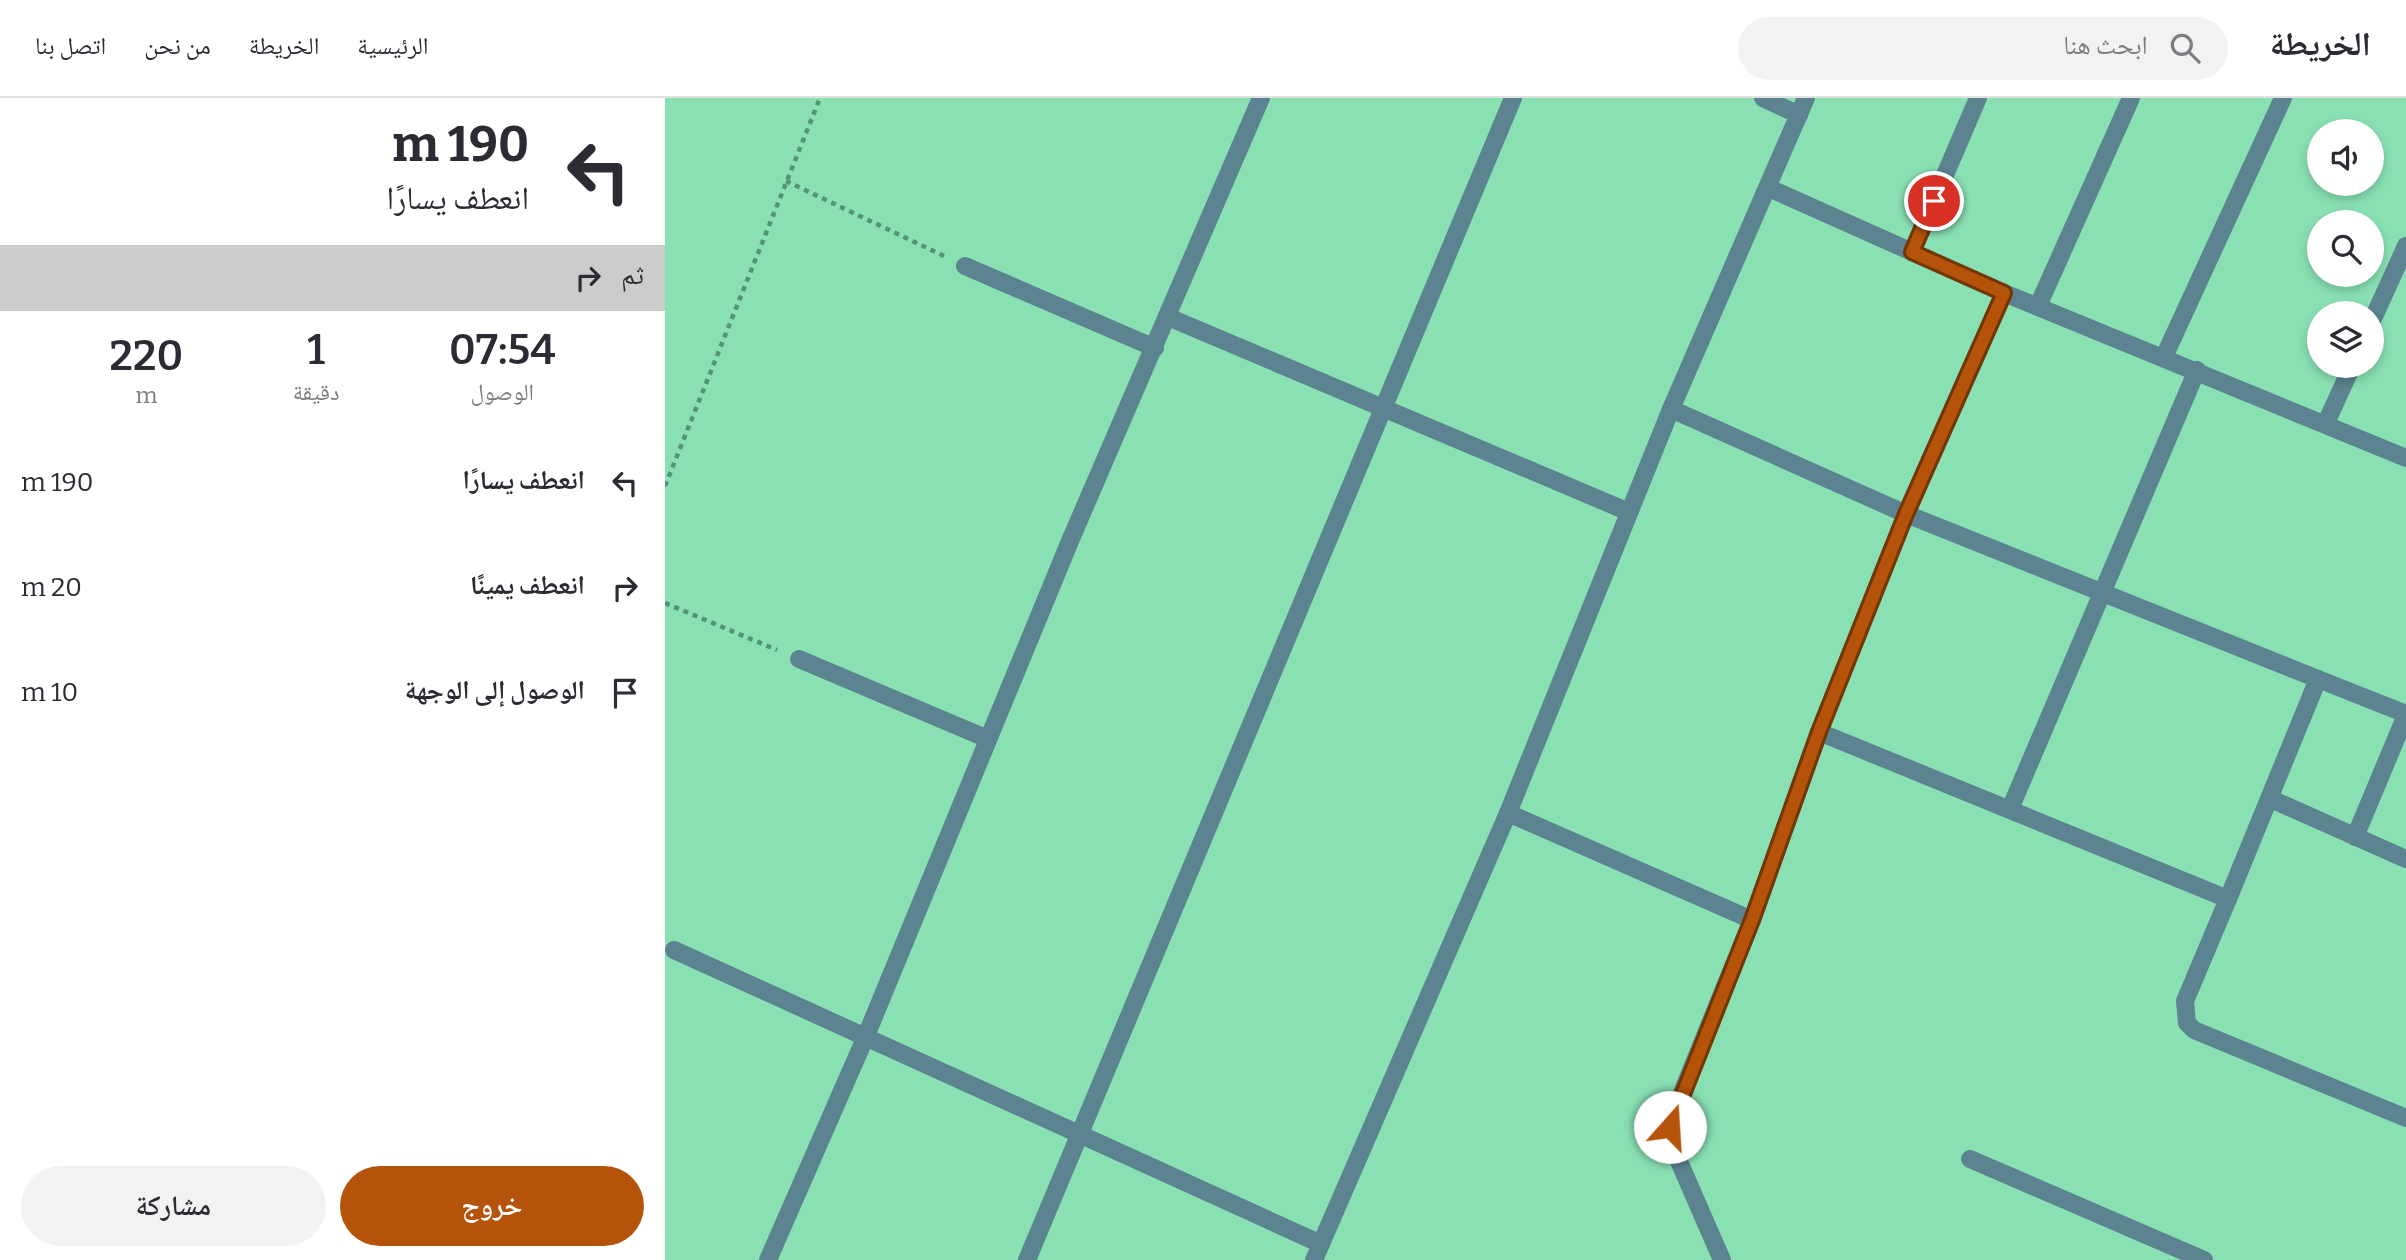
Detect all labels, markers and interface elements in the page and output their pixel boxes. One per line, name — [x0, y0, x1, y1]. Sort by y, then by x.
search box — [1738, 17, 2228, 80]
text: الخريطة — [2270, 24, 2371, 64]
icon: search — [2166, 29, 2204, 67]
text: ابحث هنا — [2063, 30, 2148, 61]
text: اتصل بنا — [35, 32, 106, 60]
text: من نحن — [144, 32, 211, 60]
text: الخريطة — [249, 32, 319, 60]
text: الرئيسية — [357, 32, 429, 60]
text: 190 m — [392, 115, 529, 174]
map controls — [2307, 119, 2384, 378]
button: sound — [2307, 119, 2384, 196]
icon: left — [553, 126, 644, 217]
pin — [1904, 171, 1964, 231]
text: انعطف يسارًا — [386, 179, 529, 217]
icon: arrive — [1915, 182, 1953, 220]
button: search — [2307, 210, 2384, 287]
icon: right — [569, 259, 607, 297]
text: ثم — [621, 260, 644, 291]
button: layers — [2307, 301, 2384, 378]
text: 1 — [307, 325, 325, 375]
text: 07:54 — [449, 325, 555, 375]
text: 220 — [110, 331, 183, 381]
text: دقيقة — [293, 378, 339, 406]
text: الوصول — [470, 378, 534, 406]
text: m — [135, 381, 157, 409]
icon: left — [606, 464, 644, 502]
text: انعطف يسارًا — [462, 465, 585, 496]
text: 190 m — [21, 467, 93, 498]
icon: right — [606, 569, 644, 607]
text: انعطف يمينًا — [470, 570, 585, 601]
text: 20 m — [21, 572, 82, 603]
icon: arrive — [606, 674, 644, 712]
text: الوصول إلى الوجهة — [405, 675, 585, 706]
text: 10 m — [21, 677, 78, 708]
position arrow — [1633, 1090, 1707, 1164]
button: مشاركة — [21, 1166, 326, 1246]
button: خروج — [340, 1166, 644, 1246]

